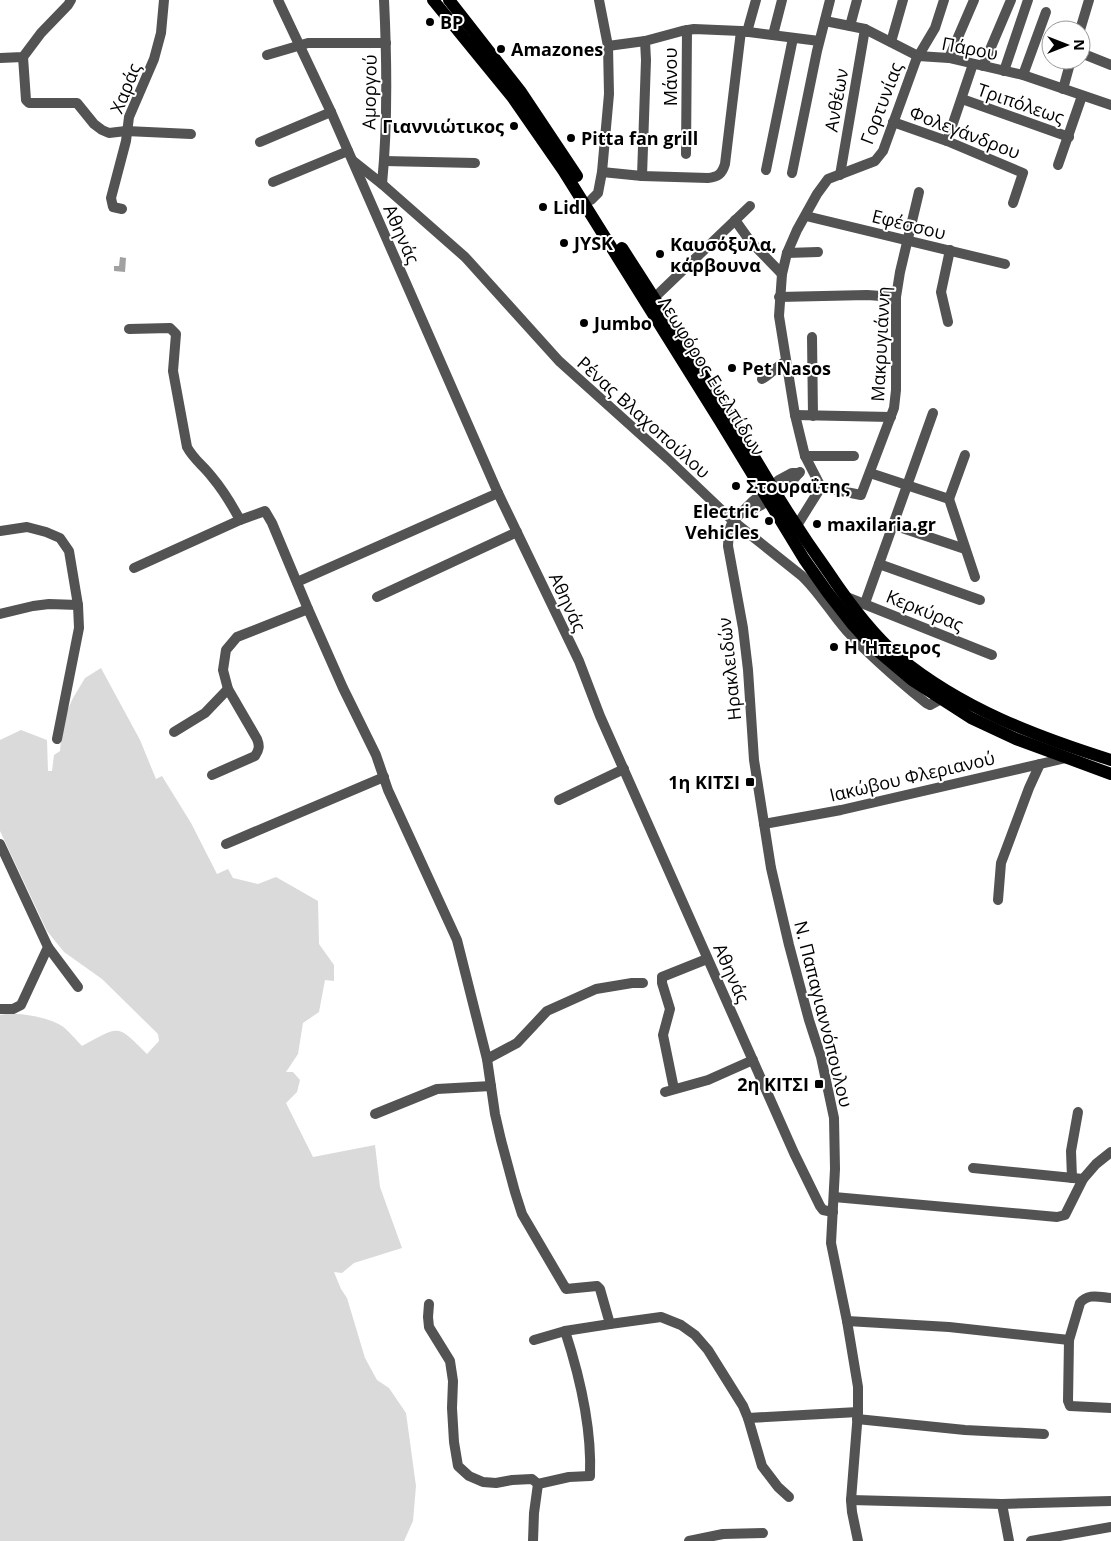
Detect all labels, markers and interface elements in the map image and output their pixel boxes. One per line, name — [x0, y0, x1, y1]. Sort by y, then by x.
place label: BP — [440, 10, 463, 34]
marker: BP — [424, 16, 436, 28]
north arrow — [1041, 20, 1091, 70]
street label: Πάρου — [940, 31, 1000, 65]
place label: Amazones — [511, 37, 603, 61]
text: N — [1070, 39, 1089, 51]
marker: Amazones — [495, 43, 507, 55]
street label: Μάνου — [658, 48, 682, 106]
street label: Αμοργού — [356, 54, 382, 130]
street label: Γορτυνίας — [854, 58, 908, 147]
street label: Χαράς — [104, 59, 146, 117]
street label: Ανθέων — [819, 66, 853, 134]
street label: Τριπόλεως — [974, 77, 1068, 129]
street label: Φολεγάνδρου — [906, 100, 1024, 164]
place label: Γιαννιώτικος — [382, 114, 504, 138]
marker: Γιαννιώτικος — [508, 120, 520, 132]
place label: Pitta fan grill — [581, 126, 698, 150]
marker: Pitta fan grill — [565, 132, 577, 144]
place label: Lidl — [553, 195, 586, 219]
street label: Αθηνάς — [378, 201, 426, 268]
marker: Lidl — [537, 201, 549, 213]
street label: Εφέσσου — [870, 203, 948, 245]
place label: JYSK — [572, 231, 613, 255]
place label: Καυσόξυλα, κάρβουνα — [670, 232, 777, 277]
marker: JYSK — [558, 237, 570, 249]
marker: Καυσόξυλα, κάρβουνα — [654, 248, 666, 260]
street label: Μακρυγιάννη — [865, 286, 895, 402]
street label: Λεωφόρος Ευελπίδων — [653, 292, 771, 460]
place label: Jumbo — [592, 311, 652, 335]
marker: Jumbo — [578, 317, 590, 329]
street label: Ρένας Βλαχοπούλου — [572, 351, 716, 483]
place label: Pet Nasos — [742, 356, 831, 380]
marker: Pet Nasos — [726, 362, 738, 374]
place label: Στουραΐτης — [746, 474, 850, 498]
marker: Στουραΐτης — [730, 480, 742, 492]
place label: Electric Vehicles — [685, 499, 759, 544]
place label: maxilaria.gr — [827, 512, 936, 536]
marker: Electric Vehicles — [763, 515, 775, 527]
marker: maxilaria.gr — [811, 518, 823, 530]
street label: Αθηνάς — [544, 569, 592, 636]
street label: Κερκύρας — [883, 584, 968, 636]
street label: Ηρακλειδών — [712, 616, 746, 722]
place label: Η Ήπειρος — [844, 635, 940, 659]
marker: Η Ήπειρος — [828, 641, 840, 653]
street label: Ιακώβου Φλεριανού — [827, 745, 997, 807]
place label: 1η ΚΙΤΣΙ — [668, 770, 740, 794]
marker: 1η ΚΙΤΣΙ — [744, 776, 756, 788]
street label: Ν. Παπαγιαννόπουλου — [789, 918, 859, 1110]
street label: Αθηνάς — [708, 940, 756, 1007]
place label: 2η ΚΙΤΣΙ — [737, 1072, 809, 1096]
marker: 2η ΚΙΤΣΙ — [813, 1078, 825, 1090]

